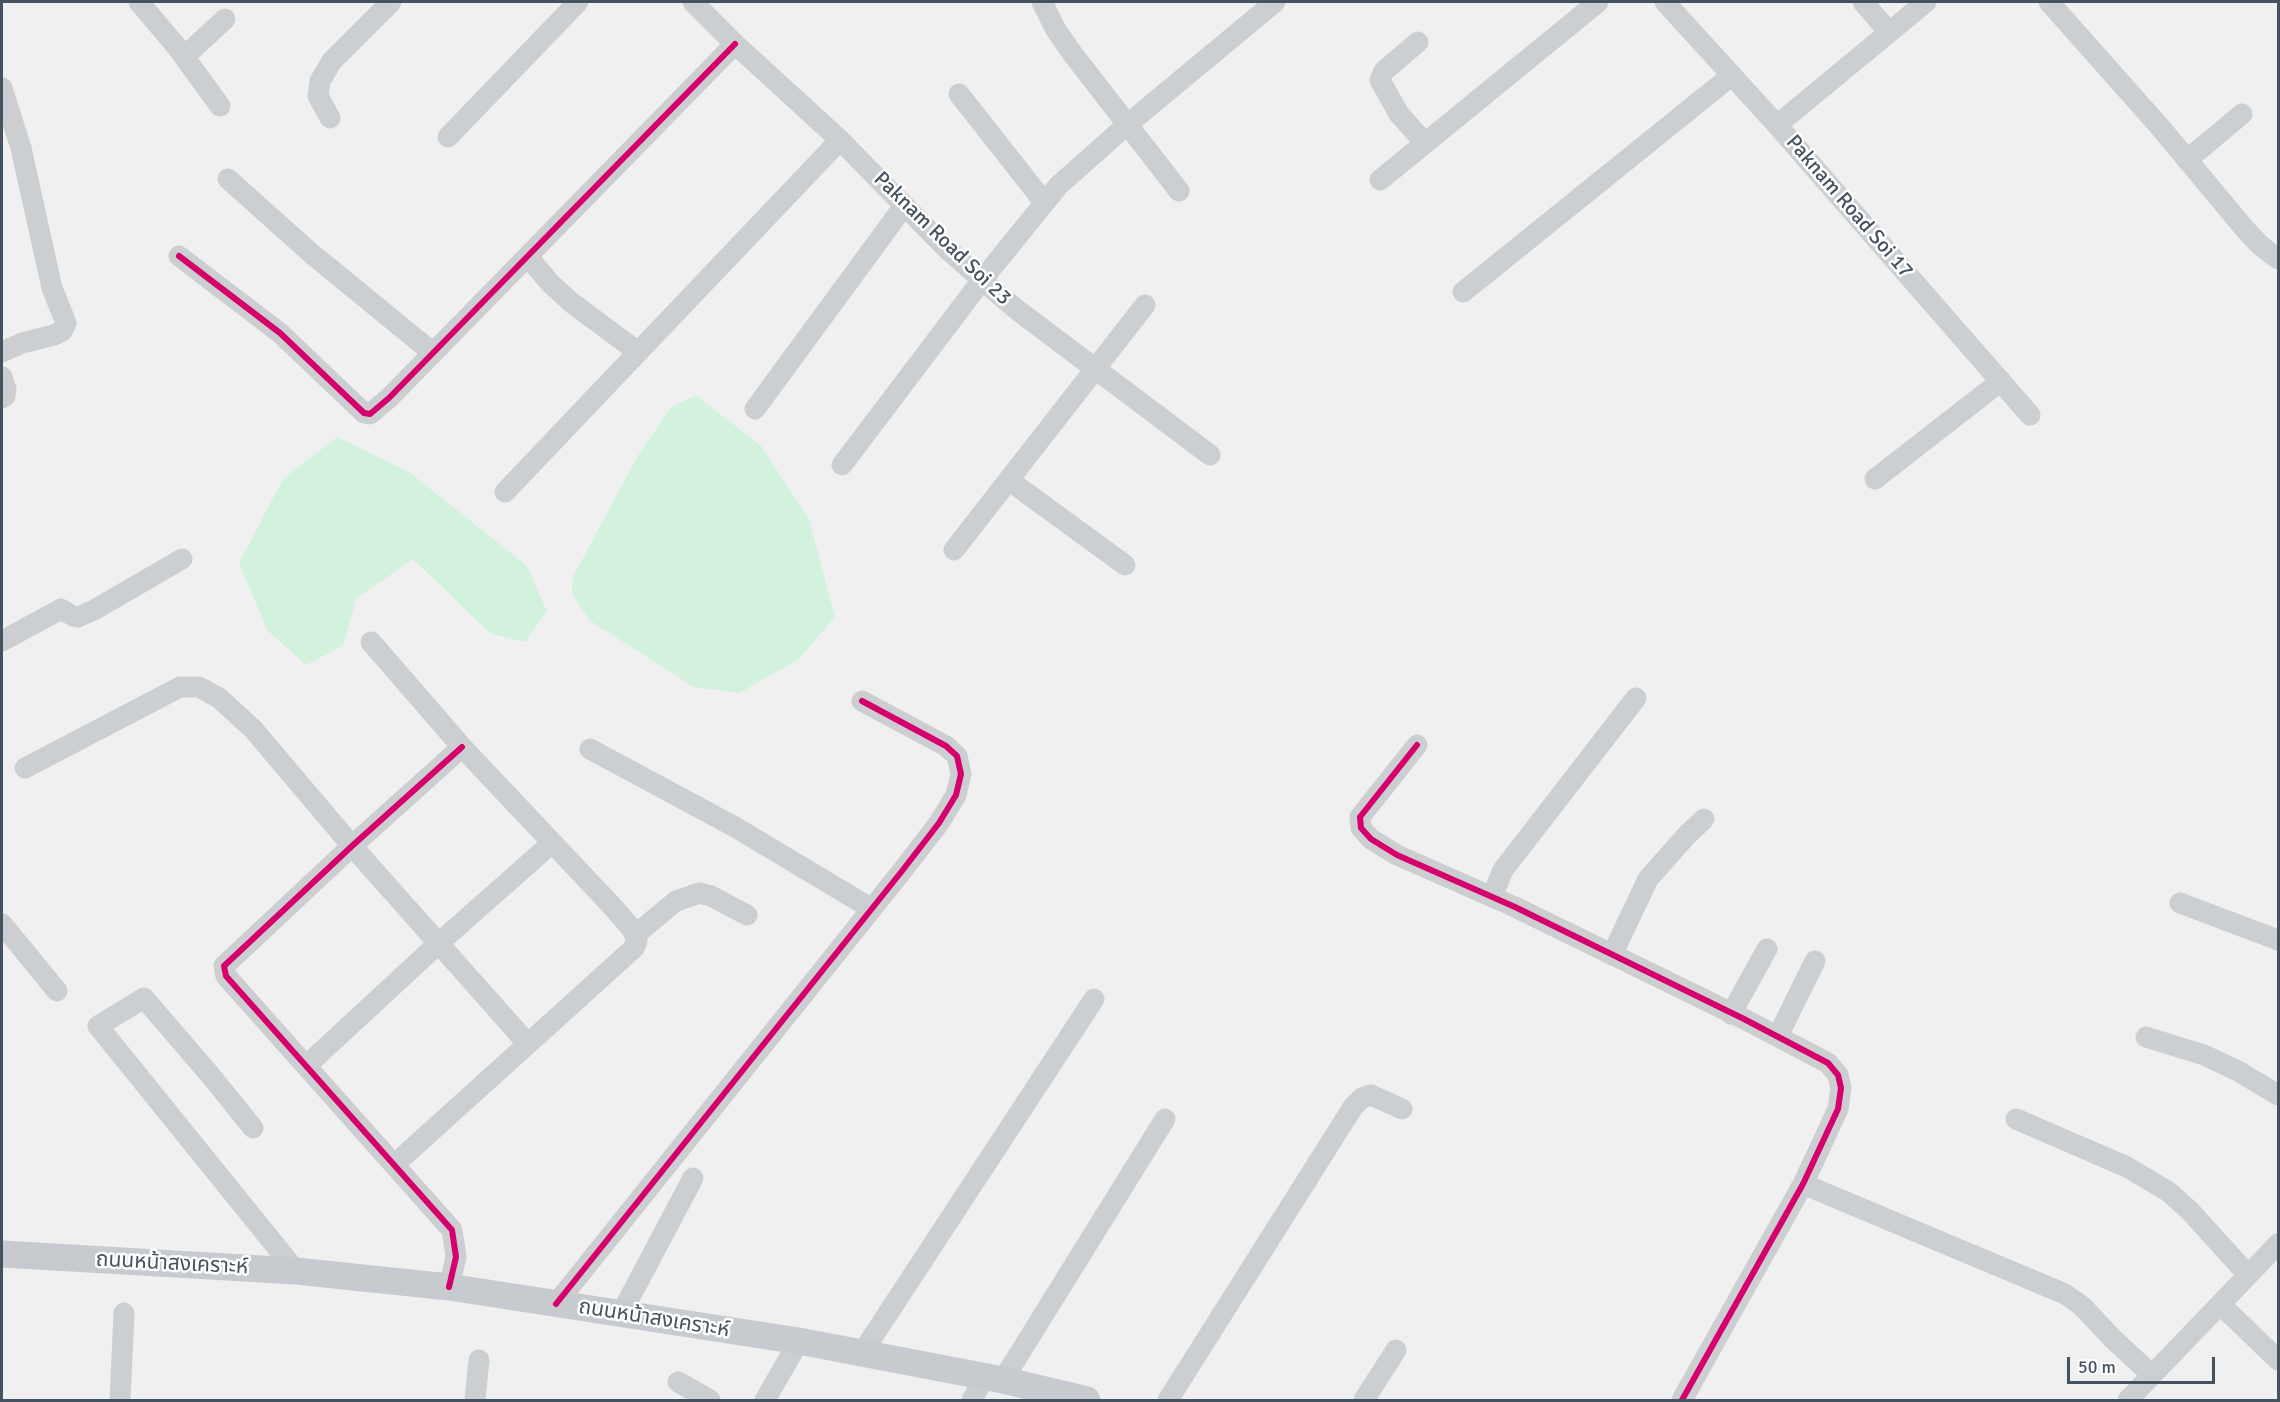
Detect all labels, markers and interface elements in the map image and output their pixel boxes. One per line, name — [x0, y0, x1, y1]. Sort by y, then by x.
street label: Paknam Road Soi 17 — [1780, 130, 1918, 284]
street label: Paknam Road Soi 23 — [868, 167, 1016, 311]
street label: ถนนหน้าสงเคราะห์ — [95, 1247, 249, 1281]
street label: ถนนหน้าสงเคราะห์ — [577, 1295, 731, 1343]
scale bar — [2070, 1345, 2218, 1383]
text: 50 m — [2078, 1356, 2116, 1378]

